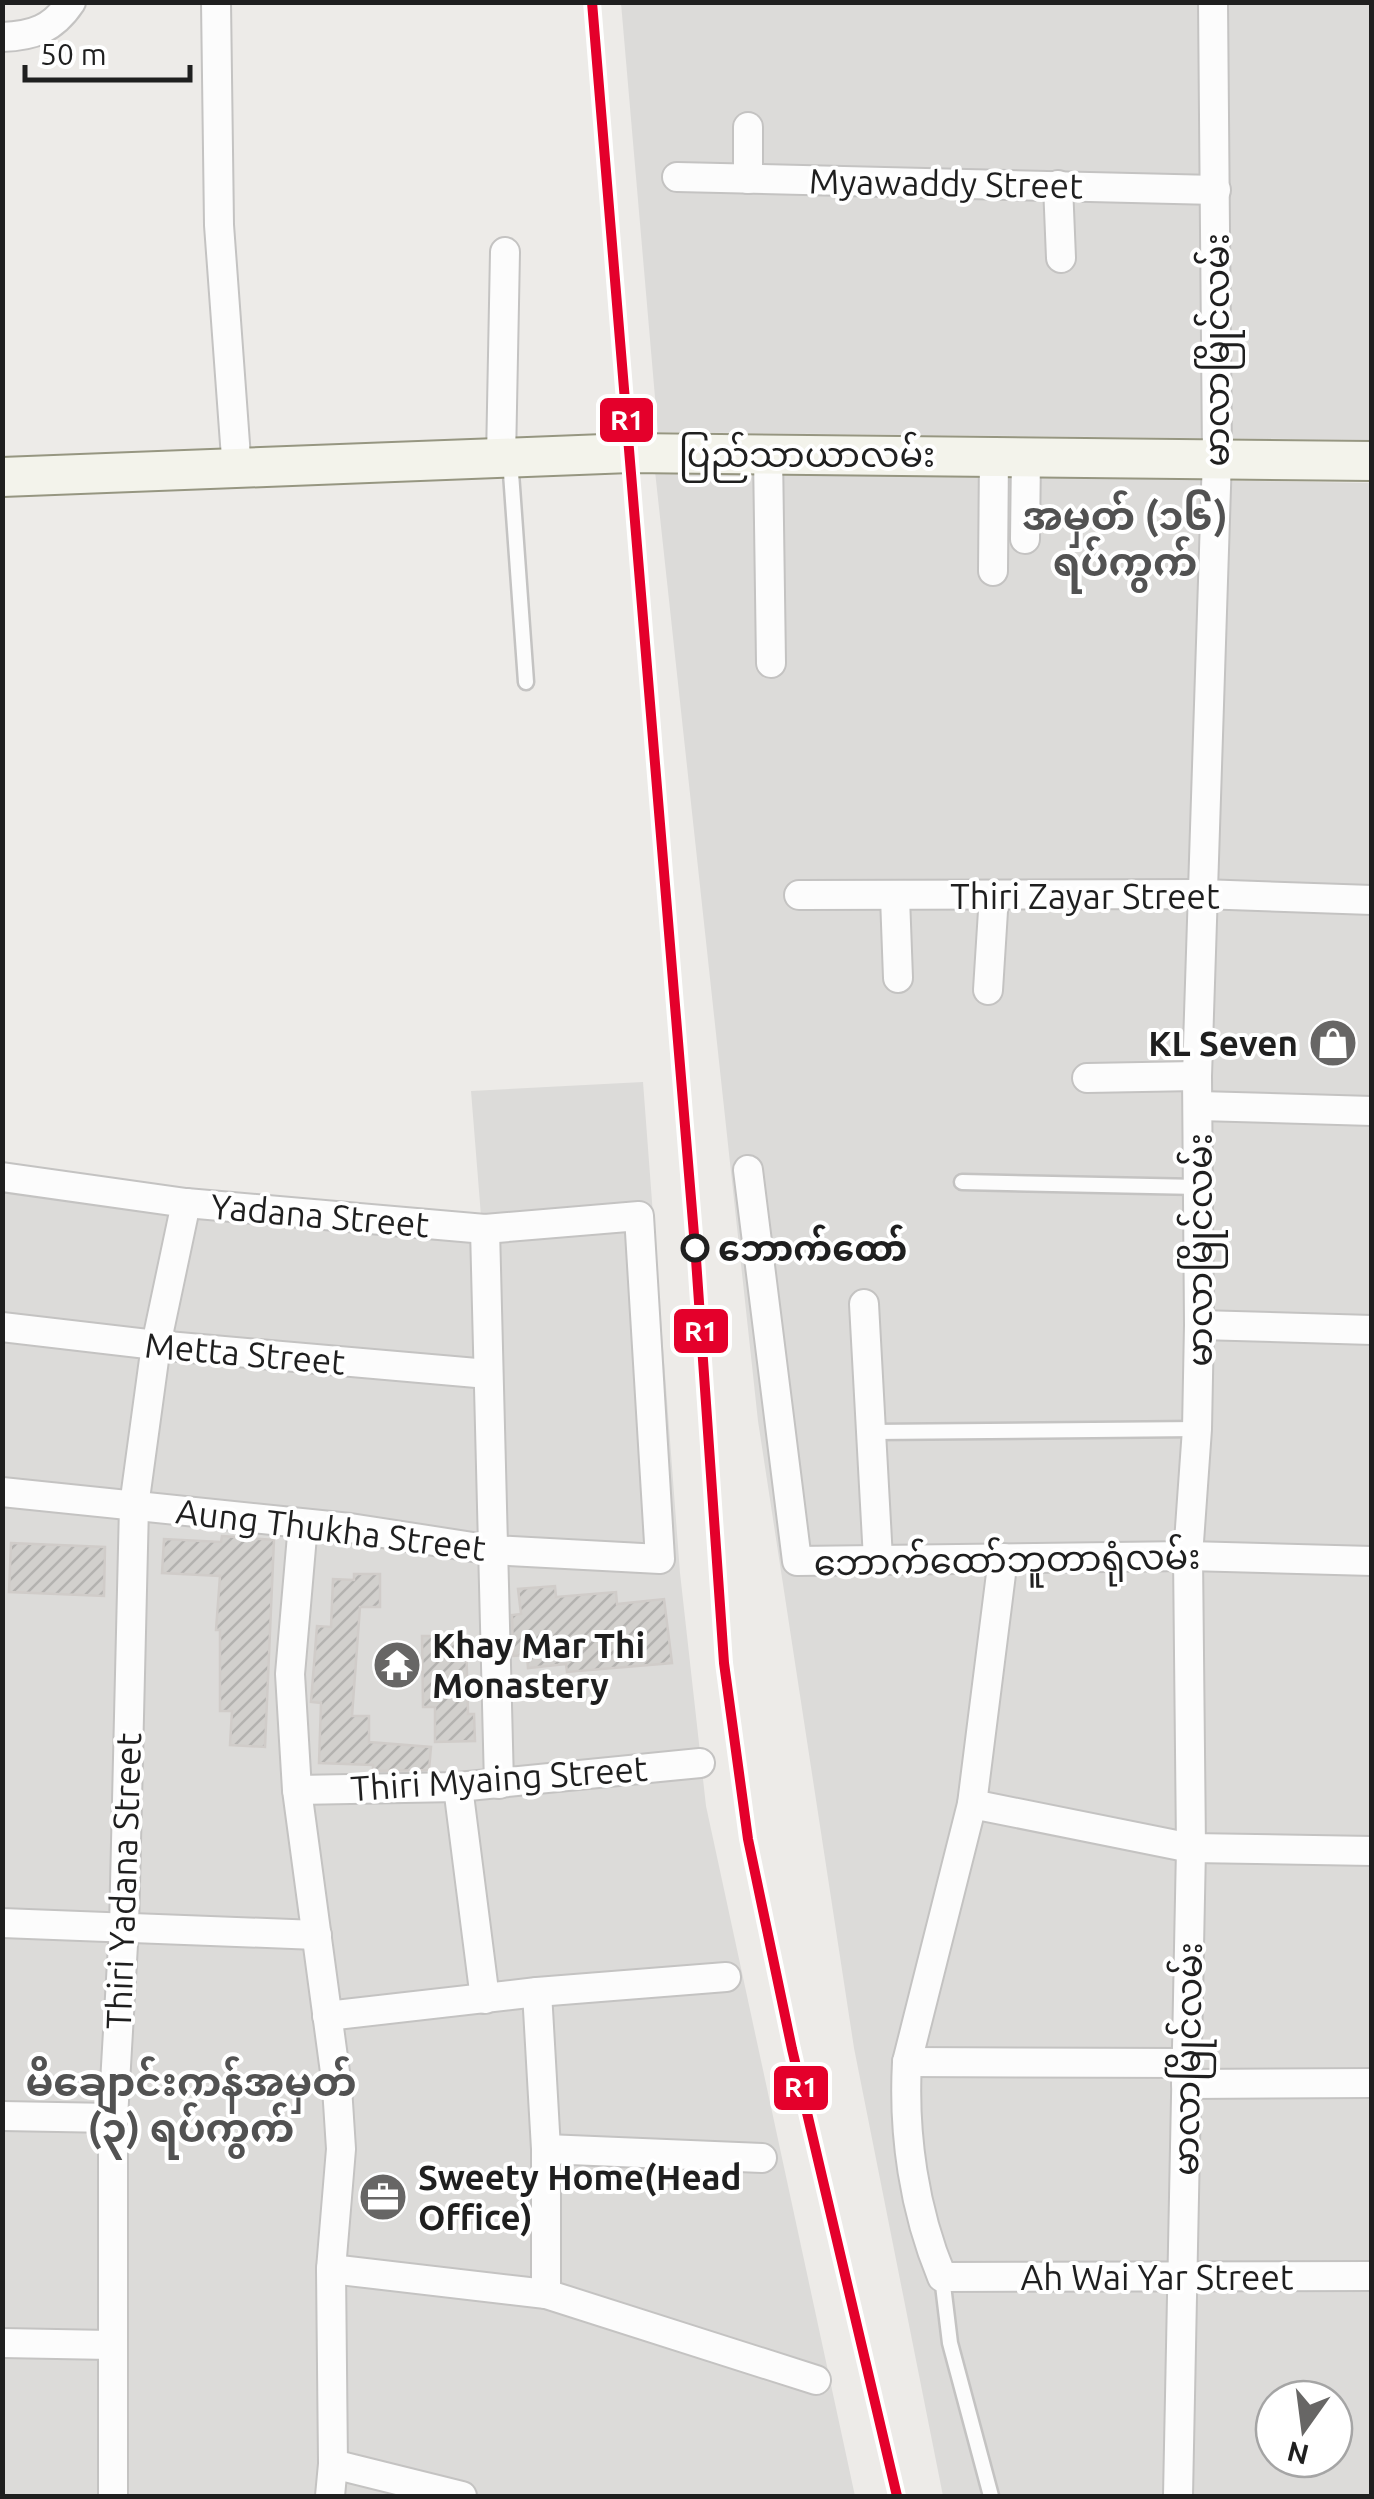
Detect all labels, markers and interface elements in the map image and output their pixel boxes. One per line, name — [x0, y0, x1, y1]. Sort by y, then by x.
scale bar — [25, 20, 190, 82]
text: 50 m — [40, 37, 107, 71]
street label: Myawaddy Street — [809, 161, 1084, 205]
street label: မာလာမြိုင်လမ်း — [1193, 233, 1245, 467]
line badge: R1 — [598, 396, 655, 444]
text: R1 — [610, 404, 644, 435]
street label: ပြည်သာယာလမ်း — [679, 431, 935, 483]
district label: အမှတ် (၁၆) ရပ်ကွက် — [1022, 489, 1228, 594]
street label: Thiri Zayar Street — [950, 876, 1220, 916]
shop icon: KL Seven — [1307, 1017, 1359, 1069]
place label: KL Seven — [1148, 1023, 1298, 1063]
street label: မာလာမြိုင်လမ်း — [1176, 1133, 1228, 1367]
street label: Yadana Street — [209, 1186, 431, 1244]
place label: ဘောက်ထော် — [718, 1224, 907, 1268]
marker: ဘောက်ထော် — [682, 1235, 708, 1261]
line badge: R1 — [672, 1307, 730, 1355]
text: R1 — [684, 1315, 718, 1346]
street label: Metta Street — [143, 1324, 347, 1382]
street label: Aung Thukha Street — [174, 1490, 488, 1568]
street label: ဘောက်ထော်ဘူတာရုံလမ်း — [813, 1533, 1201, 1591]
place label: Khay Mar Thi Monastery — [432, 1625, 645, 1705]
temple icon: Khay Mar Thi Monastery — [371, 1639, 423, 1691]
street label: Thiri Yadana Street — [98, 1732, 148, 2030]
street label: Thiri Myaing Street — [349, 1748, 649, 1808]
street label: မာလာမြိုင်လမ်း — [1162, 1942, 1218, 2176]
district label: မိချောင်းကန်အမှတ် (၃) ရပ်ကွက် — [25, 2056, 357, 2160]
line badge: R1 — [772, 2064, 830, 2112]
text: R1 — [784, 2071, 818, 2102]
place label: Sweety Home(Head Office) — [418, 2157, 742, 2237]
office icon: Sweety Home(Head Office) — [357, 2171, 409, 2223]
street label: Ah Wai Yar Street — [1021, 2257, 1294, 2297]
north arrow — [1254, 2379, 1354, 2479]
text: N — [1284, 2436, 1312, 2471]

